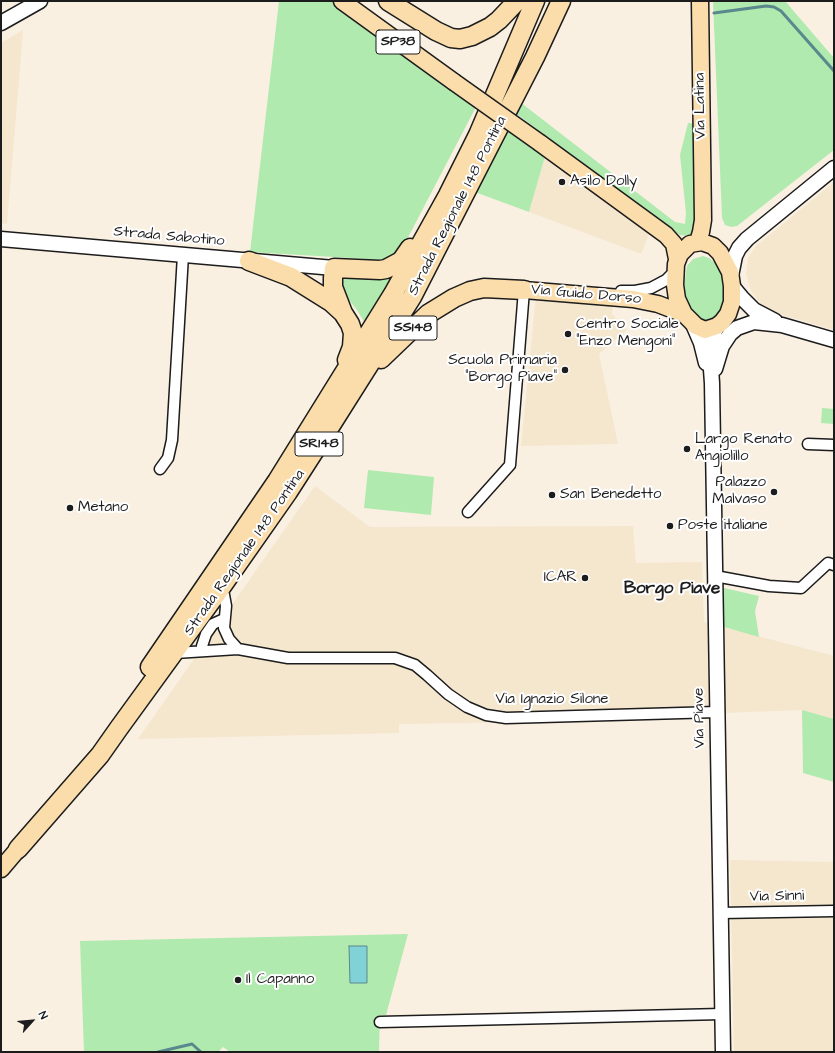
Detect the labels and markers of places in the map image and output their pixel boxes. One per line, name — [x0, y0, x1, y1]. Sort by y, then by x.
place label: Asilo Dolly — [570, 173, 637, 191]
marker: Asilo Dolly — [557, 177, 567, 187]
place label: Centro Sociale "Enzo Mengoni" — [576, 316, 679, 351]
marker: Centro Sociale "Enzo Mengoni" — [563, 329, 573, 339]
place label: Scuola Primaria "Borgo Piave" — [448, 352, 557, 387]
marker: Scuola Primaria "Borgo Piave" — [560, 365, 570, 375]
place label: Largo Renato Angiolillo — [695, 431, 792, 466]
marker: Largo Renato Angiolillo — [682, 444, 692, 454]
place label: Palazzo Malvaso — [712, 474, 766, 509]
place label: San Benedetto — [560, 486, 662, 504]
marker: Palazzo Malvaso — [769, 487, 779, 497]
marker: San Benedetto — [547, 490, 557, 500]
place label: Metano — [78, 499, 128, 517]
marker: Metano — [65, 503, 75, 513]
place label: Poste italiane — [678, 517, 768, 535]
marker: Poste italiane — [665, 521, 675, 531]
place label: ICAR — [544, 569, 577, 587]
marker: ICAR — [580, 573, 590, 583]
place label: Il Capanno — [246, 971, 314, 989]
marker: Il Capanno — [233, 975, 243, 985]

